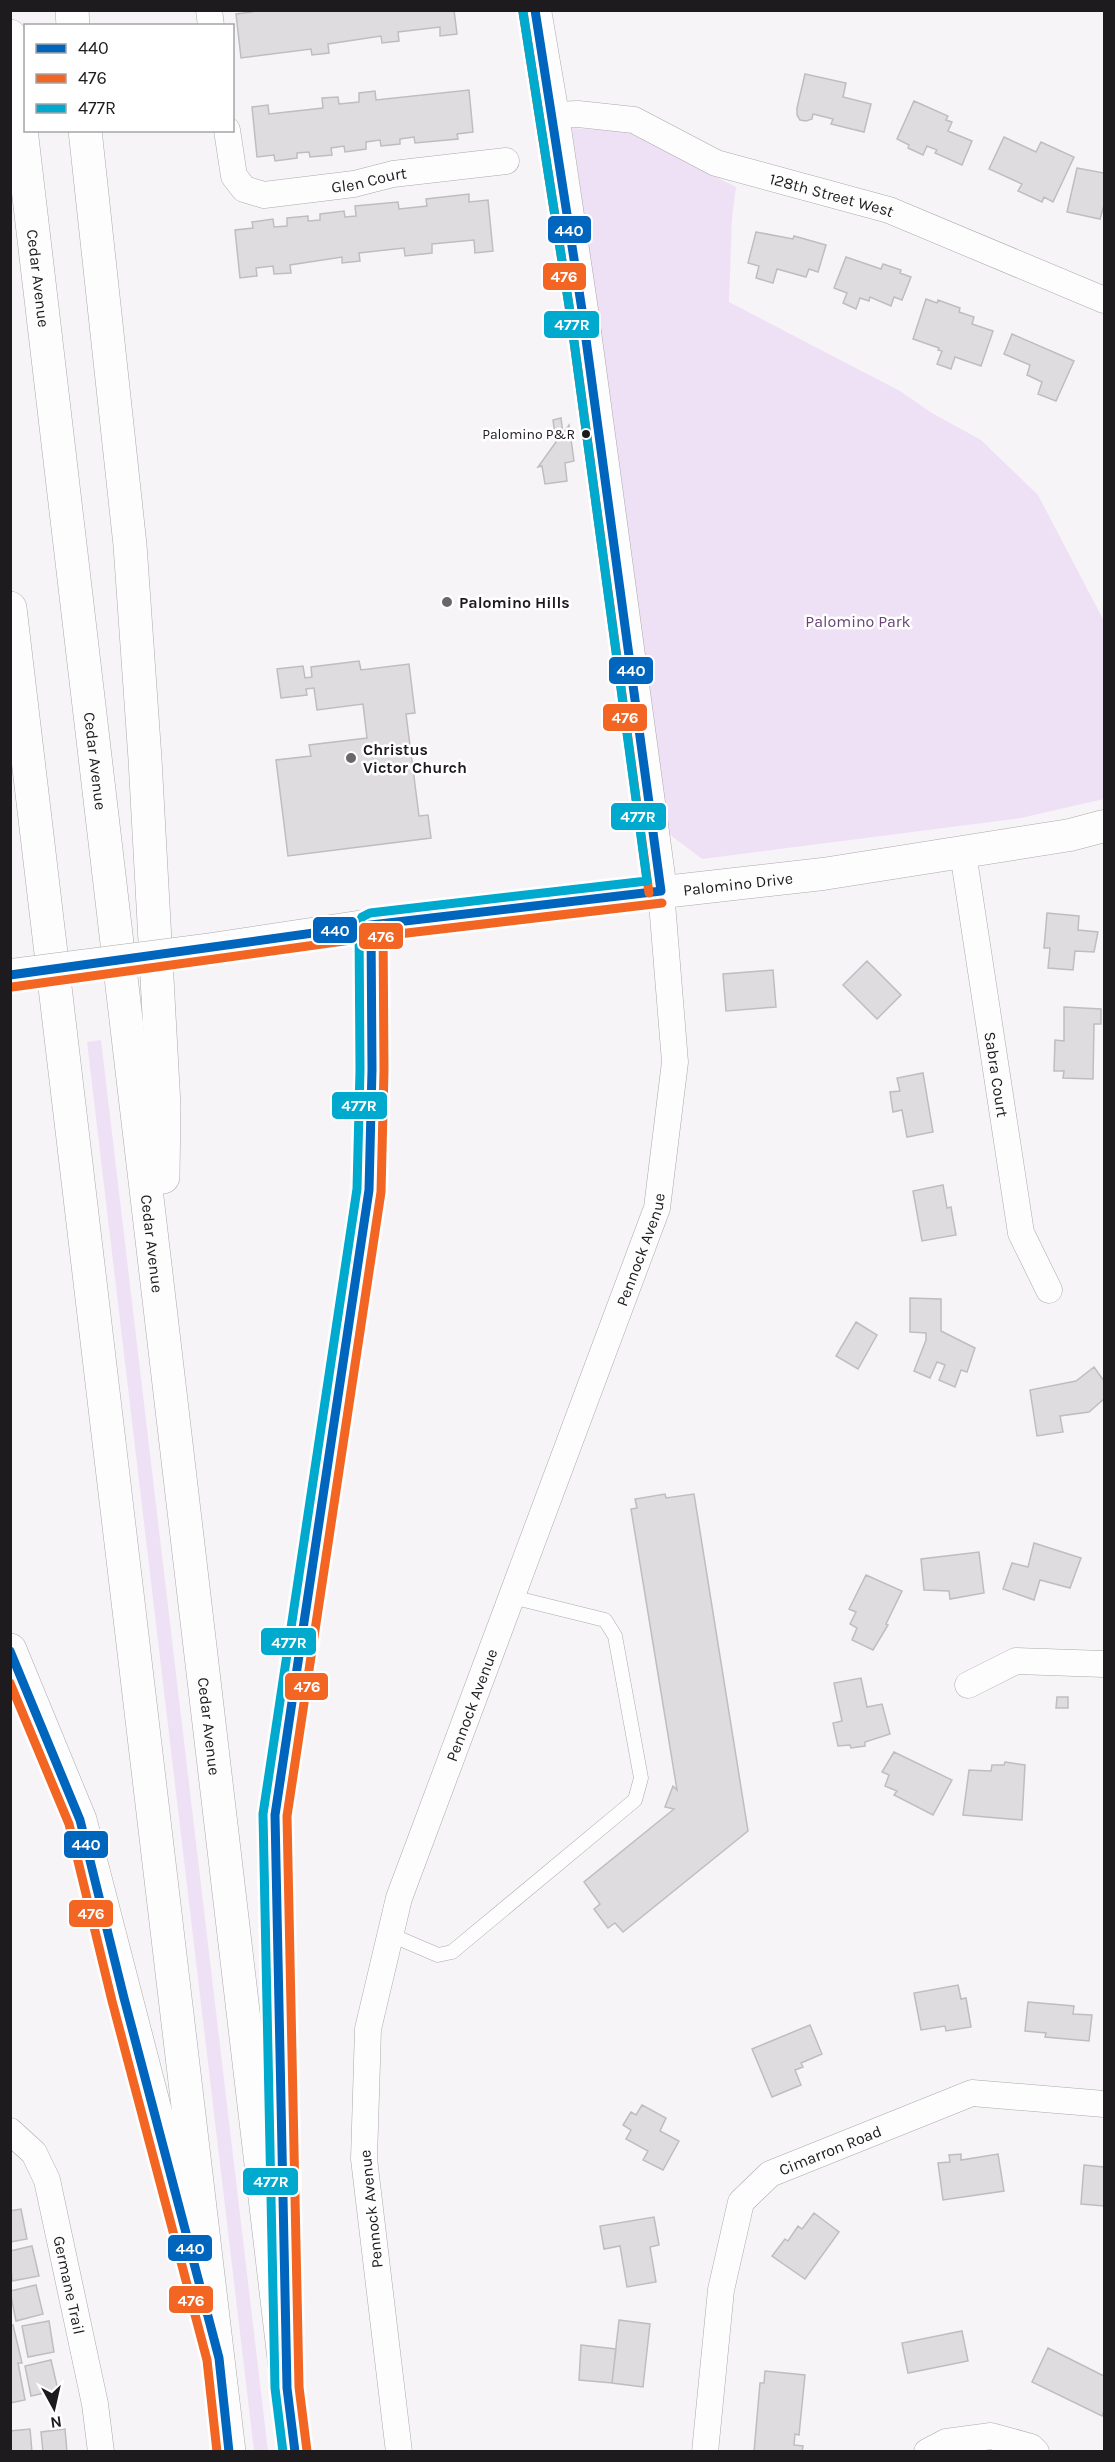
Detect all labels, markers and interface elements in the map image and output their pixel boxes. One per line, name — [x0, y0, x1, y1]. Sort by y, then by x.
legend — [24, 24, 234, 132]
text: 440 — [78, 37, 109, 59]
text: 476 — [78, 67, 107, 89]
text: 477R — [78, 97, 116, 119]
street label: Glen Court — [330, 163, 408, 196]
street label: 128th Street West — [768, 169, 897, 221]
line badge: 440 — [547, 215, 592, 244]
text: 440 — [554, 221, 584, 240]
street label: Cedar Avenue — [23, 228, 54, 328]
line badge: 476 — [542, 262, 587, 291]
text: 476 — [550, 267, 578, 286]
line badge: 477R — [543, 310, 600, 339]
text: 477R — [554, 315, 590, 334]
place label: Palomino P&R — [482, 426, 575, 443]
marker: Palomino P&R — [580, 428, 592, 440]
place label: Palomino Hills — [459, 593, 570, 612]
marker: Palomino Hills — [440, 595, 454, 609]
park label: Palomino Park — [805, 612, 911, 631]
line badge: 440 — [608, 656, 654, 685]
text: 440 — [616, 661, 646, 680]
line badge: 476 — [602, 703, 648, 732]
text: 476 — [611, 708, 639, 727]
street label: Cedar Avenue — [80, 711, 111, 811]
place label: Christus Victor Church — [363, 740, 467, 777]
marker: Christus Victor Church — [344, 751, 358, 765]
line badge: 477R — [610, 802, 667, 831]
text: 477R — [620, 807, 656, 826]
street label: Palomino Drive — [682, 868, 794, 899]
line badge: 440 — [312, 916, 358, 944]
text: 440 — [320, 921, 350, 940]
line badge: 476 — [358, 922, 404, 950]
text: 476 — [367, 927, 395, 946]
street label: Sabra Court — [981, 1030, 1013, 1119]
line badge: 477R — [331, 1091, 388, 1120]
text: 477R — [341, 1096, 377, 1115]
street label: Pennock Avenue — [612, 1192, 668, 1309]
street label: Cedar Avenue — [137, 1194, 168, 1294]
line badge: 477R — [260, 1627, 317, 1656]
text: 477R — [271, 1633, 307, 1652]
street label: Pennock Avenue — [442, 1646, 501, 1764]
line badge: 476 — [284, 1672, 329, 1701]
street label: Cedar Avenue — [194, 1676, 225, 1776]
text: 476 — [293, 1677, 321, 1696]
line badge: 440 — [63, 1830, 109, 1859]
text: 440 — [71, 1835, 101, 1854]
line badge: 476 — [68, 1899, 114, 1928]
text: 476 — [77, 1904, 105, 1923]
street label: Cimarron Road — [776, 2121, 884, 2179]
street label: Pennock Avenue — [355, 2149, 387, 2269]
line badge: 477R — [242, 2167, 299, 2196]
text: 477R — [253, 2172, 289, 2191]
street label: Germane Trail — [50, 2234, 89, 2336]
line badge: 440 — [167, 2234, 213, 2262]
text: 440 — [175, 2239, 205, 2258]
line badge: 476 — [168, 2285, 214, 2314]
text: 476 — [177, 2291, 205, 2310]
north arrow — [24, 2378, 84, 2438]
text: N — [49, 2412, 63, 2433]

